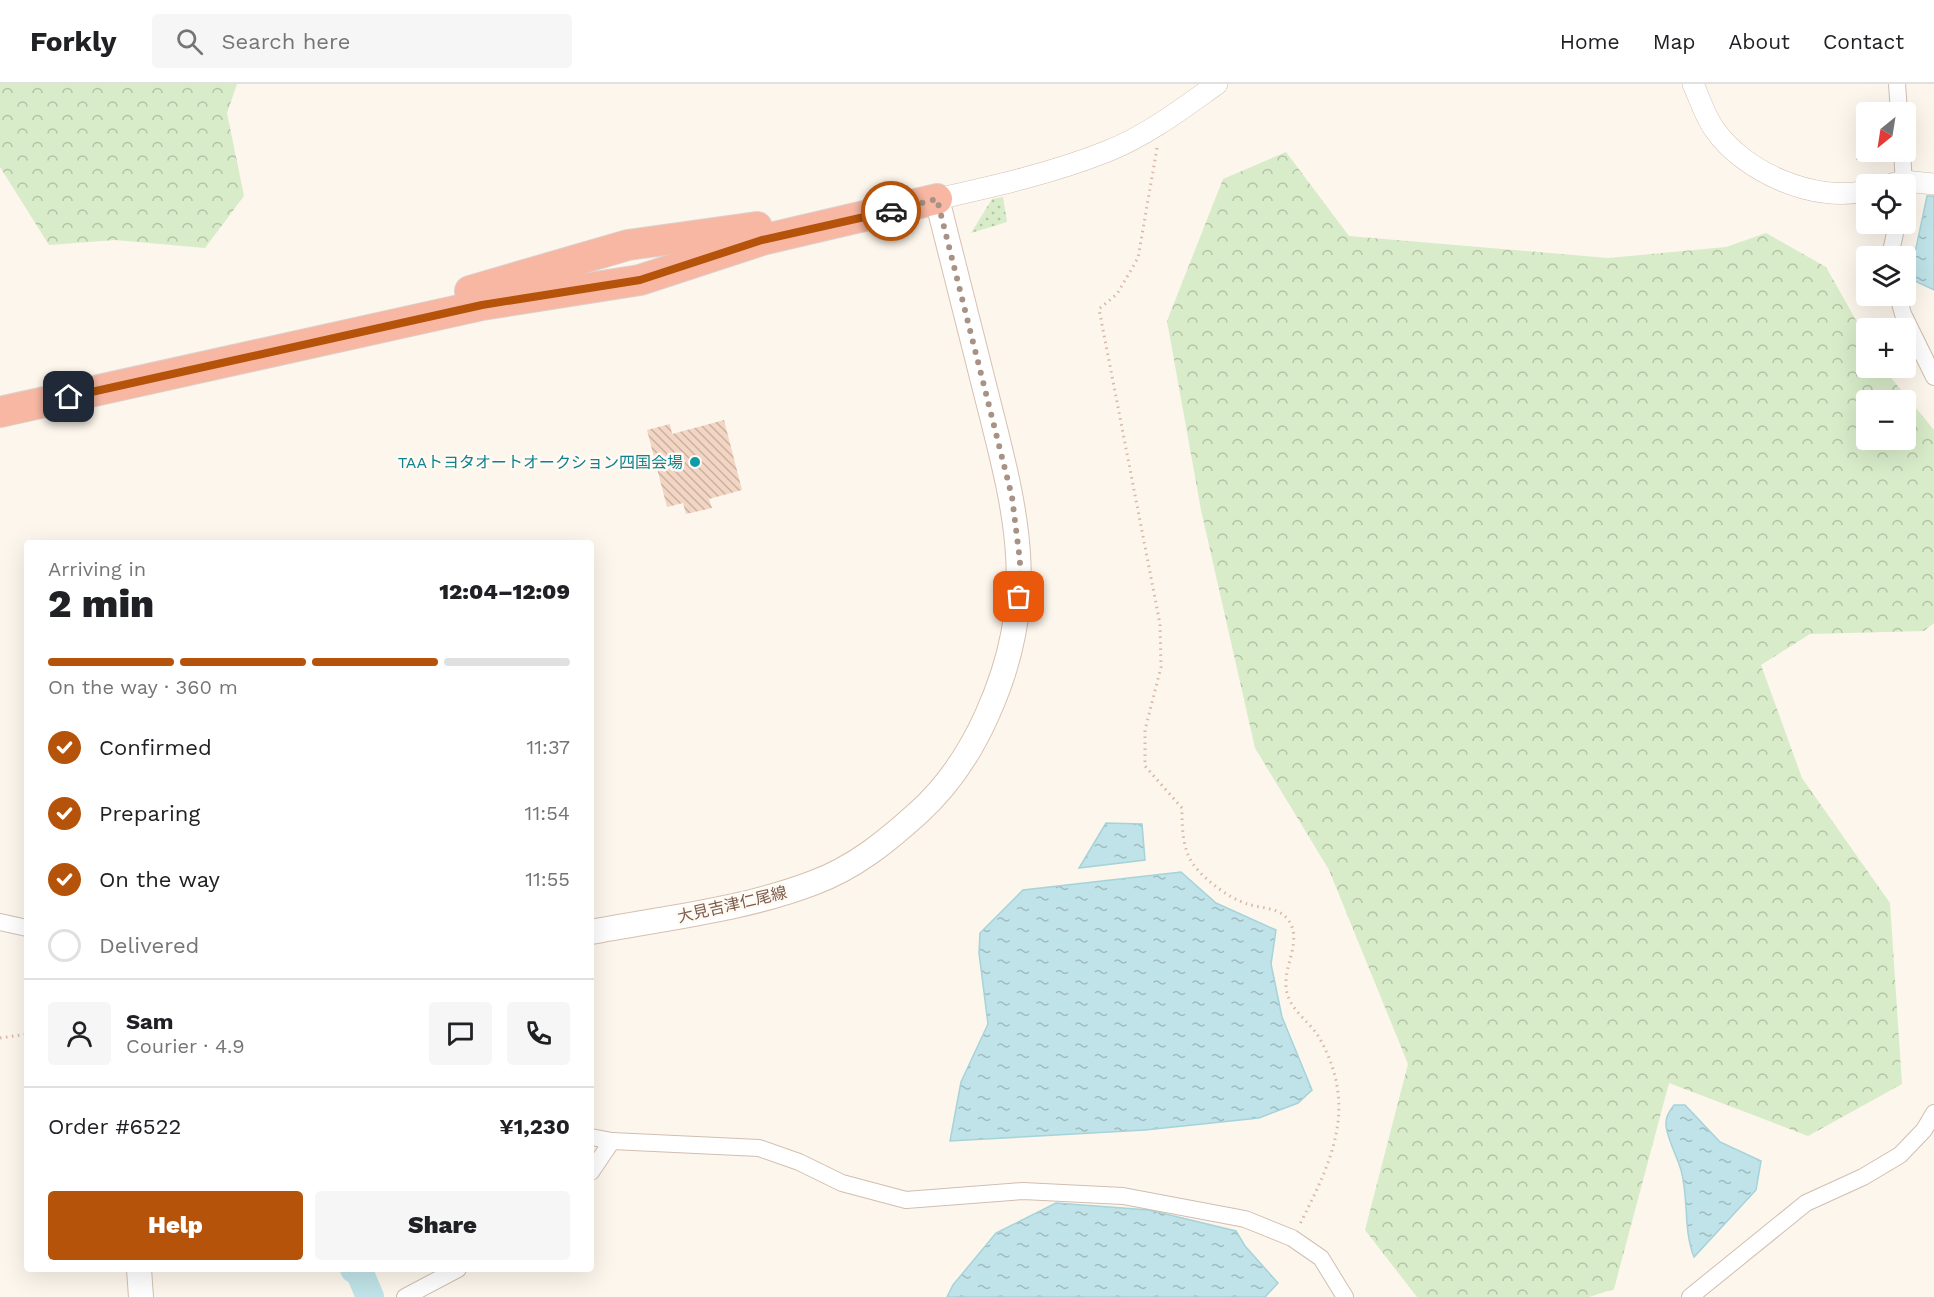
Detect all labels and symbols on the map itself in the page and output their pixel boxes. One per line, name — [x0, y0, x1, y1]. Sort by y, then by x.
north arrow — [1856, 102, 1916, 162]
courier — [861, 181, 921, 241]
pin — [43, 371, 94, 422]
place label: TAAトヨタオートオークション四国会場 — [398, 453, 683, 472]
marker: TAAトヨタオートオークション四国会場 — [688, 455, 702, 469]
pin — [993, 571, 1044, 622]
street label: 大見吉津仁尾線 — [675, 883, 789, 926]

